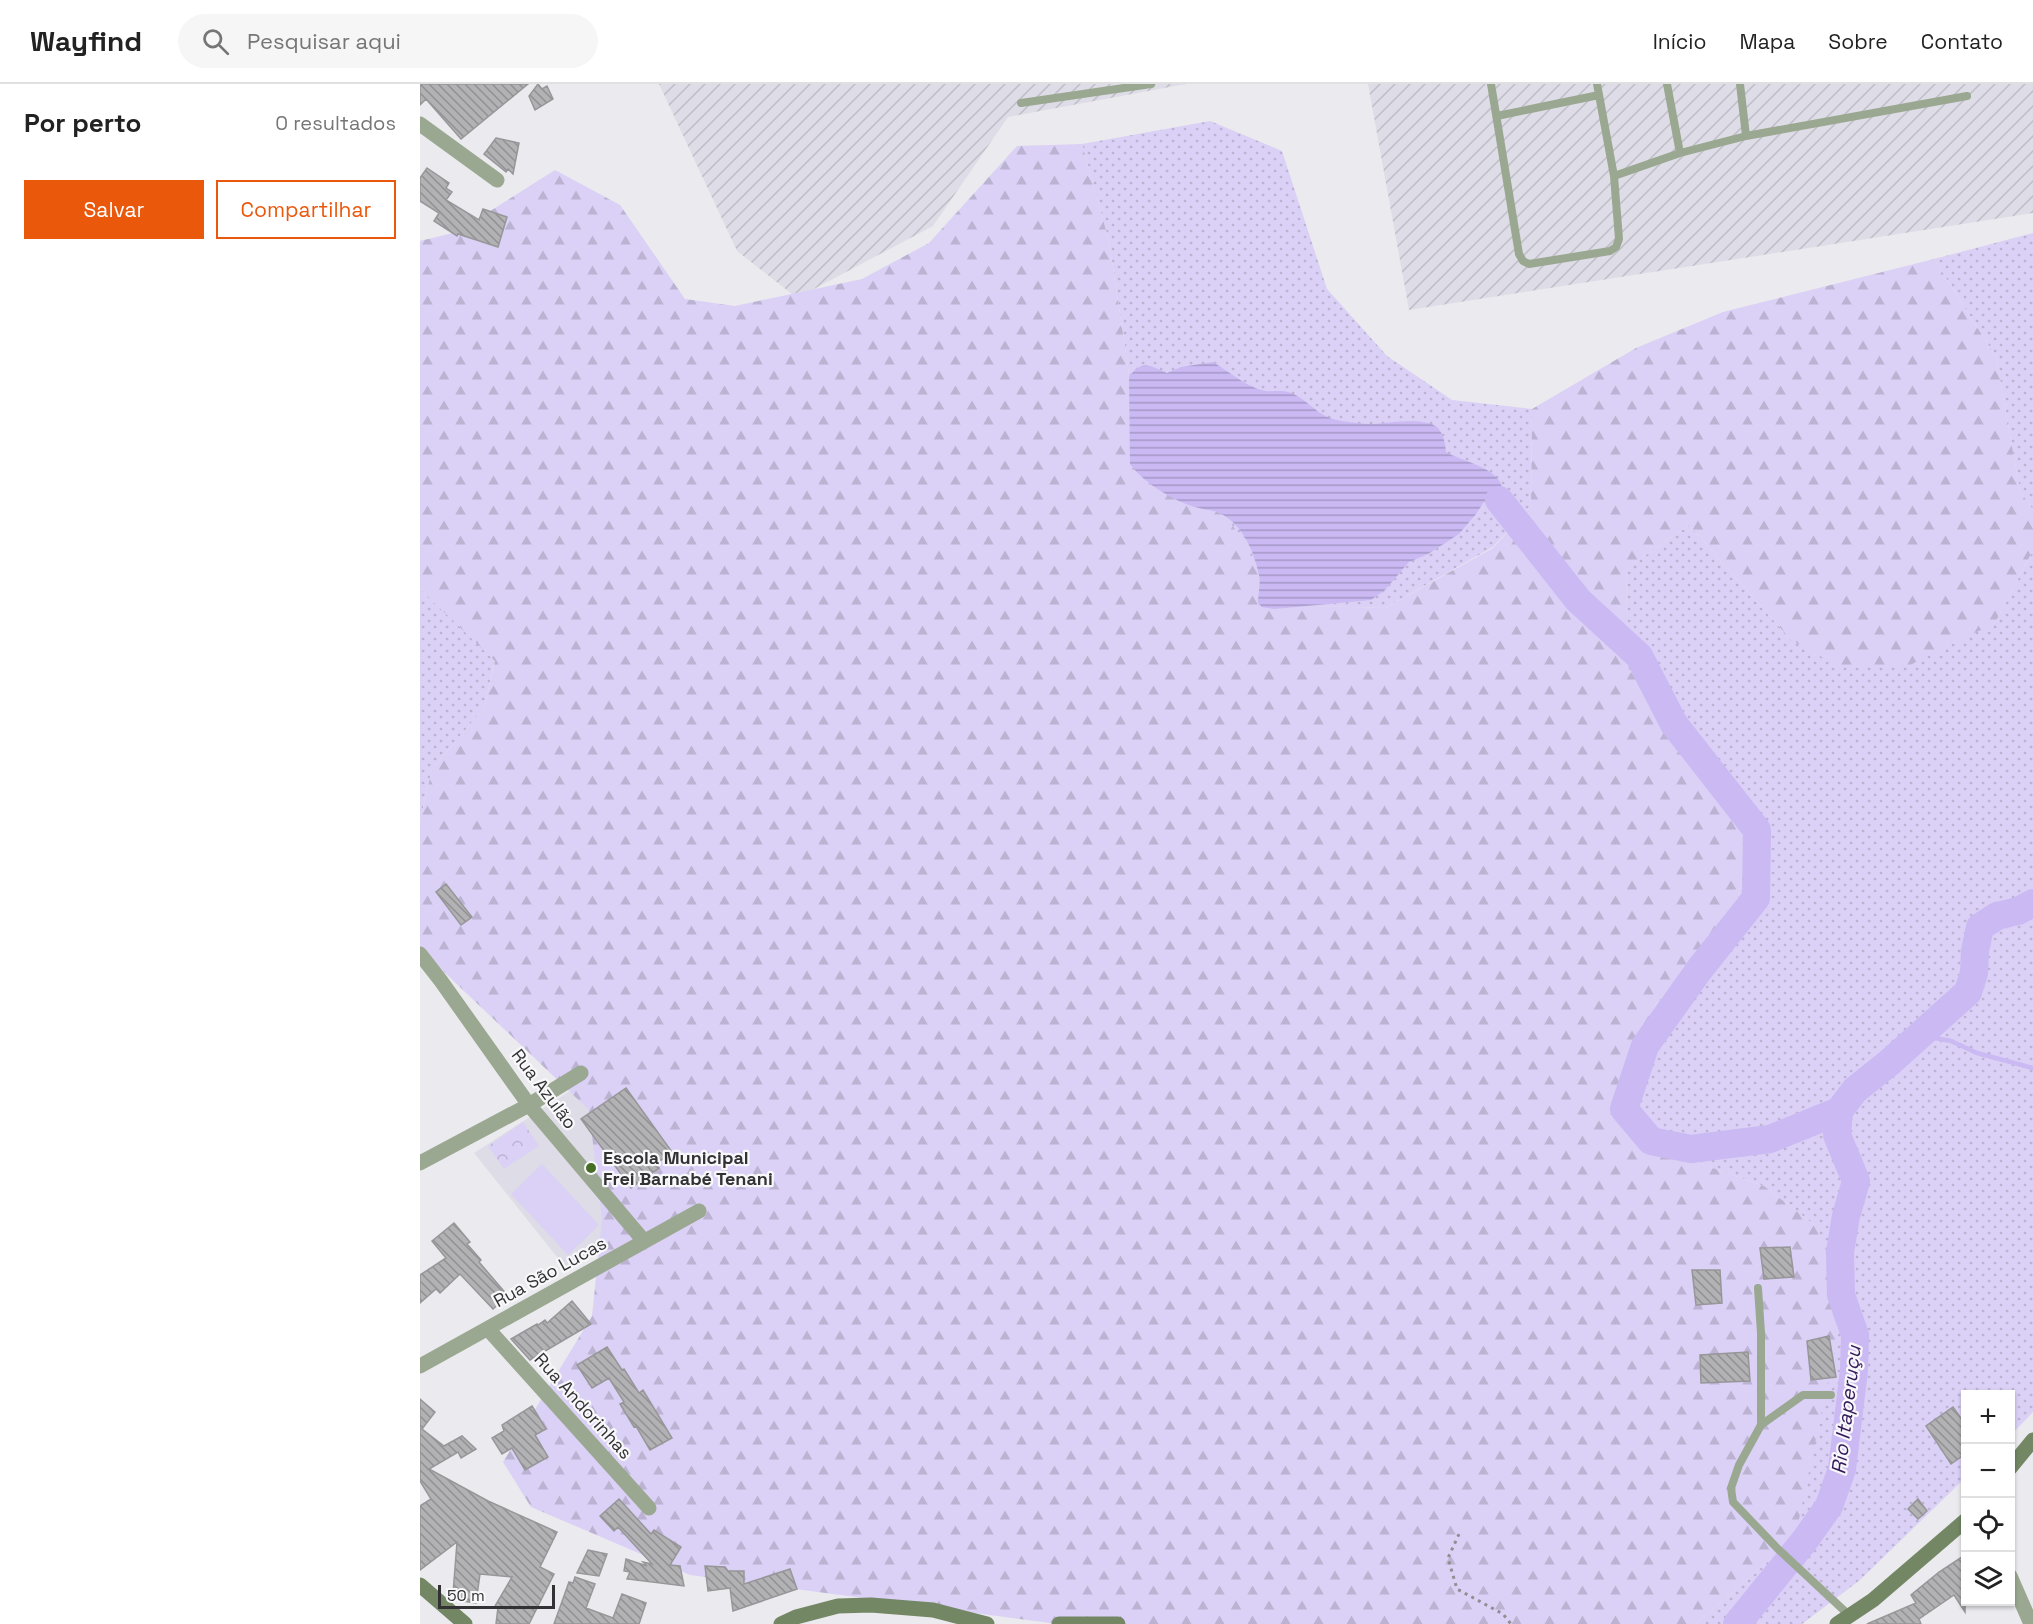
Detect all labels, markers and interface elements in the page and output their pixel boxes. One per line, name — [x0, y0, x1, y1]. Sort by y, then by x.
search box — [178, 14, 598, 68]
text: Wayfind — [30, 23, 142, 59]
icon: search — [199, 25, 232, 58]
text: Pesquisar aqui — [247, 27, 401, 55]
text: Início — [1653, 28, 1706, 55]
text: Mapa — [1739, 28, 1795, 55]
text: Sobre — [1828, 28, 1888, 55]
text: Contato — [1921, 28, 2003, 55]
text: Por perto — [24, 106, 141, 140]
text: 0 resultados — [275, 110, 396, 136]
button: Salvar — [24, 180, 204, 239]
button: Compartilhar — [216, 180, 396, 239]
street label: Rua Azulão — [507, 1044, 582, 1133]
place label: Escola Municipal Frei Barnabé Tenani — [603, 1146, 773, 1190]
marker: Escola Municipal Frei Barnabé Tenani — [584, 1161, 598, 1175]
street label: Rua São Lucas — [489, 1231, 610, 1312]
water label: Rio Itaperuçu — [1825, 1343, 1867, 1476]
street label: Rua Andorinhas — [530, 1348, 637, 1464]
map controls — [1961, 1390, 2015, 1606]
button: + — [1961, 1390, 2015, 1444]
button: − — [1961, 1444, 2015, 1498]
button: locate — [1961, 1498, 2015, 1552]
button: layers — [1961, 1552, 2015, 1606]
scale bar — [438, 1582, 555, 1610]
text: 50 m — [447, 1585, 485, 1606]

